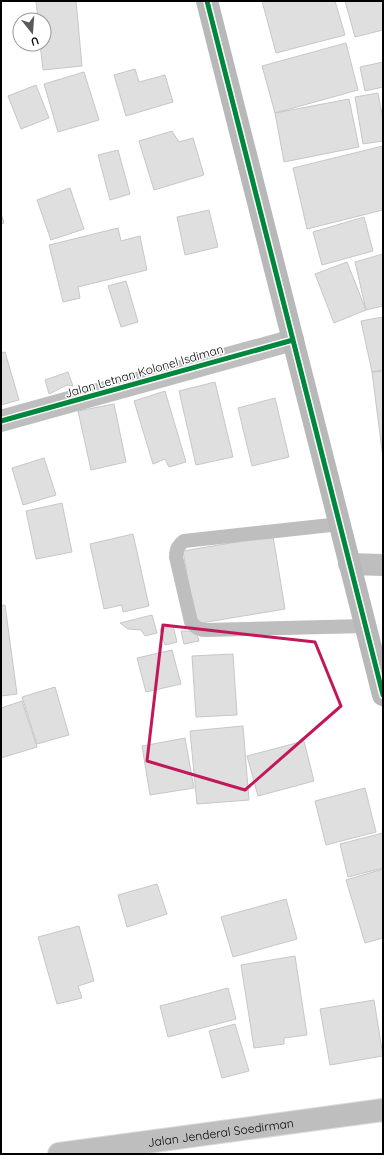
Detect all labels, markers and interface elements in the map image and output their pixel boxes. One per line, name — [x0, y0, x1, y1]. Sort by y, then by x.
north arrow — [12, 12, 52, 52]
text: U — [29, 34, 41, 49]
street label: Jalan Letnan Kolonel Isdiman — [63, 341, 225, 401]
street label: Jalan Jenderal Soedirman — [147, 1115, 295, 1149]

